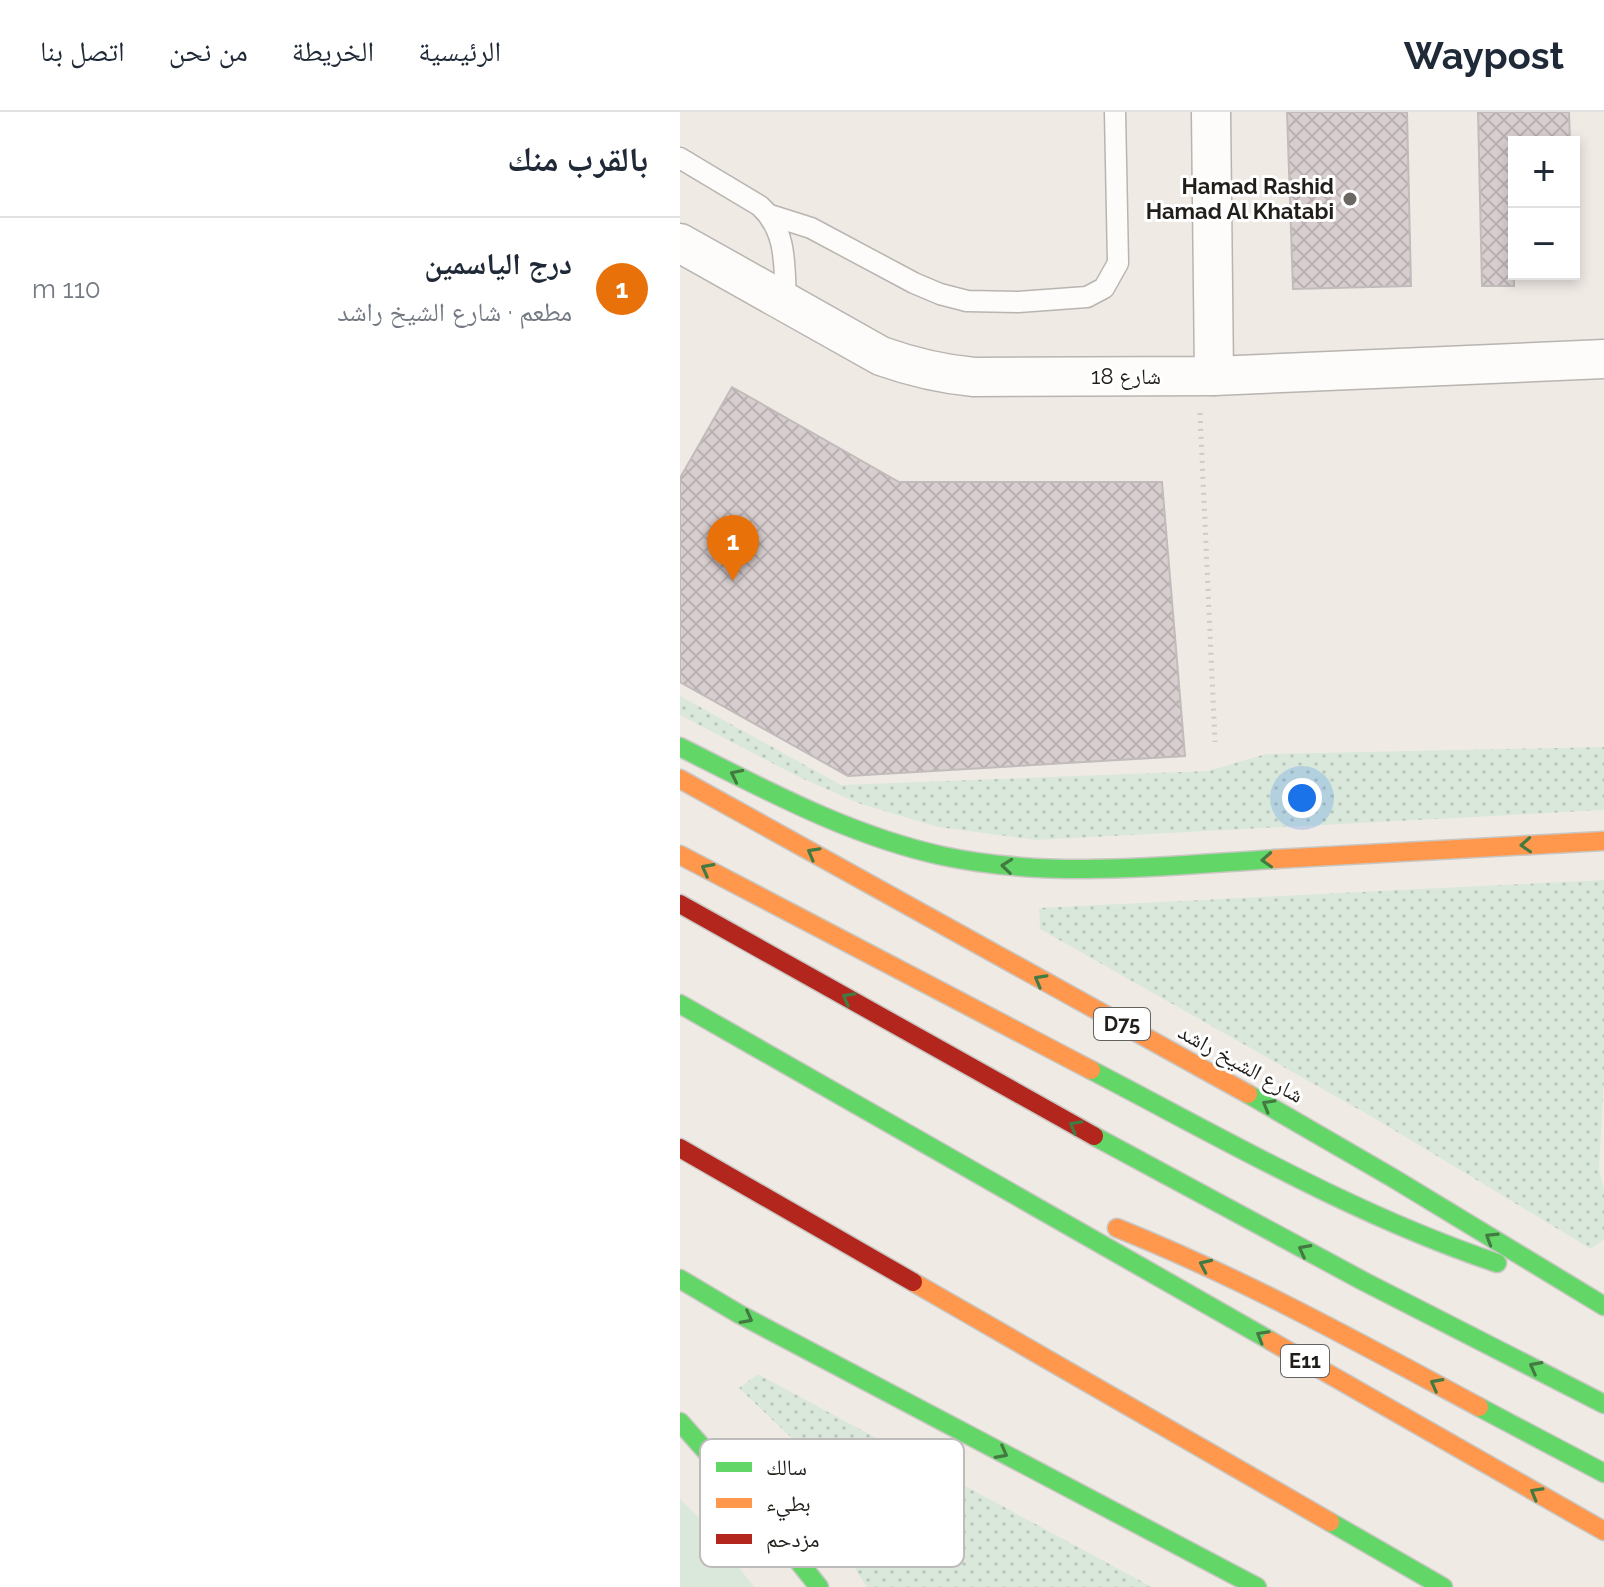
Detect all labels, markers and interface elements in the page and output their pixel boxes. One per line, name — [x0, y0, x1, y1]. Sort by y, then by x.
text: Waypost — [1404, 33, 1564, 78]
text: اتصل بنا — [40, 35, 125, 68]
text: من نحن — [169, 35, 248, 68]
text: الخريطة — [292, 35, 374, 68]
text: الرئيسية — [418, 35, 501, 68]
map controls — [1508, 136, 1580, 280]
button: + — [1508, 136, 1580, 208]
text: بالقرب منك — [507, 139, 648, 179]
place label: Hamad Rashid Hamad Al Khatabi — [1146, 173, 1334, 224]
marker: Hamad Rashid Hamad Al Khatabi — [1341, 190, 1359, 208]
button: − — [1508, 208, 1580, 280]
text: درج الياسمين — [424, 246, 572, 281]
text: 110 m — [32, 274, 101, 304]
text: 1 — [616, 274, 628, 304]
text: مطعم · شارع الشيخ راشد — [337, 297, 572, 327]
street label: شارع 18 — [1091, 363, 1161, 390]
pin: 1 — [707, 515, 759, 581]
one-way arrow — [729, 769, 744, 784]
your location — [1282, 778, 1322, 818]
one-way arrow — [1519, 836, 1532, 853]
one-way arrow — [807, 847, 822, 863]
one-way arrow — [1260, 851, 1273, 868]
one-way arrow — [1000, 857, 1013, 874]
one-way arrow — [702, 863, 716, 879]
one-way arrow — [1034, 974, 1048, 989]
one-way arrow — [843, 992, 857, 1008]
road number: D75 — [1094, 1008, 1150, 1040]
street label: شارع الشيخ راشد — [1174, 1018, 1308, 1109]
one-way arrow — [1262, 1099, 1277, 1115]
one-way arrow — [1069, 1120, 1083, 1135]
one-way arrow — [1485, 1232, 1500, 1248]
one-way arrow — [1297, 1244, 1312, 1259]
one-way arrow — [1199, 1258, 1213, 1274]
one-way arrow — [739, 1308, 753, 1324]
one-way arrow — [1256, 1330, 1271, 1346]
road number: E11 — [1281, 1345, 1329, 1377]
one-way arrow — [1529, 1362, 1544, 1377]
one-way arrow — [1429, 1379, 1444, 1394]
legend — [700, 1439, 964, 1567]
one-way arrow — [993, 1444, 1008, 1459]
text: سالك — [766, 1454, 807, 1480]
one-way arrow — [1530, 1487, 1545, 1503]
text: بطيء — [766, 1490, 811, 1521]
text: مزدحم — [766, 1526, 820, 1554]

